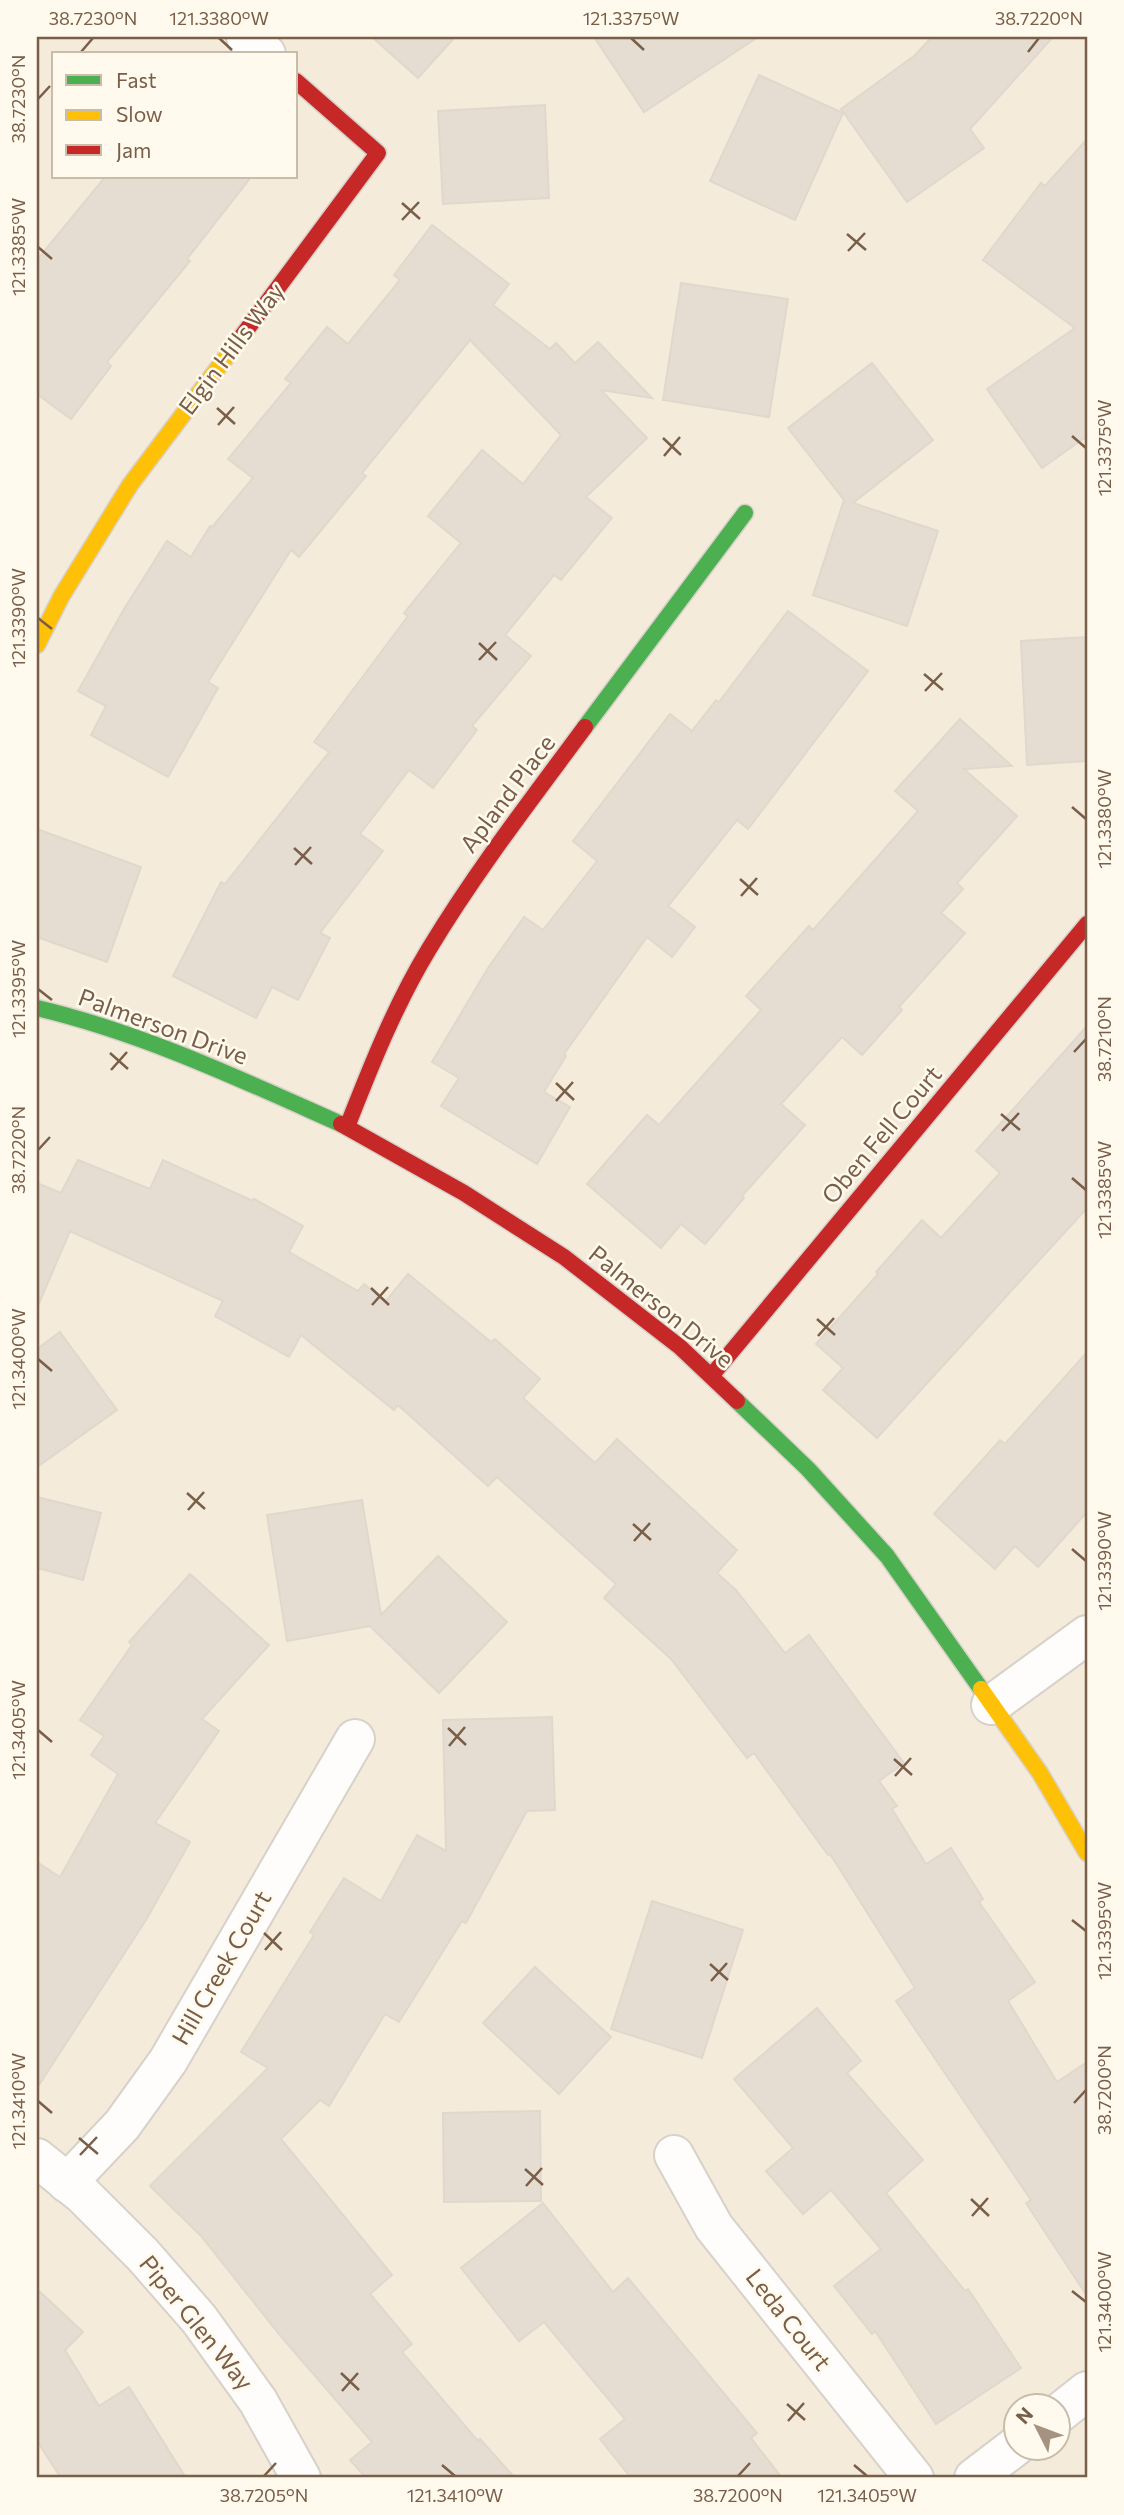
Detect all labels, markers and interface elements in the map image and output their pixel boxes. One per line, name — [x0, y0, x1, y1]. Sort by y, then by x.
text: 38.7230°N — [49, 7, 137, 29]
text: 121.3380°W — [169, 7, 269, 29]
text: 121.3375°W — [583, 7, 679, 29]
text: 38.7220°N — [995, 7, 1083, 29]
legend — [52, 52, 298, 178]
text: 38.7230°N — [7, 55, 29, 143]
text: Fast — [116, 67, 157, 92]
text: Slow — [116, 101, 163, 126]
text: Jam — [116, 137, 151, 162]
text: 121.3385°W — [7, 198, 29, 296]
street label: Elgin Hills Way — [172, 276, 290, 420]
text: 121.3375°W — [1093, 400, 1115, 496]
text: 121.3390°W — [7, 568, 29, 668]
street label: Apland Place — [453, 729, 560, 858]
text: 121.3380°W — [1093, 769, 1115, 869]
text: 121.3395°W — [7, 940, 29, 1038]
street label: Palmerson Drive — [75, 982, 252, 1070]
text: 38.7210°N — [1093, 996, 1115, 1082]
street label: Oben Fell Court — [815, 1059, 947, 1209]
text: 38.7220°N — [7, 1106, 29, 1194]
text: 121.3385°W — [1093, 1141, 1115, 1239]
street label: Palmerson Drive — [584, 1239, 740, 1373]
text: 121.3400°W — [7, 1309, 29, 1409]
text: 121.3390°W — [1093, 1511, 1115, 1611]
text: 121.3405°W — [7, 1680, 29, 1780]
text: 121.3395°W — [1093, 1882, 1115, 1980]
street label: Hill Creek Court — [165, 1885, 277, 2049]
text: 38.7200°N — [1093, 2045, 1115, 2135]
text: 121.3410°W — [7, 2053, 29, 2149]
street label: Piper Glen Way — [134, 2249, 260, 2395]
text: 121.3400°W — [1093, 2252, 1115, 2352]
street label: Leda Court — [740, 2262, 838, 2376]
north arrow — [1002, 2392, 1072, 2462]
text: N — [1011, 2402, 1037, 2428]
text: 38.7205°N — [220, 2484, 308, 2506]
text: 121.3410°W — [407, 2484, 503, 2506]
text: 38.7200°N — [693, 2484, 783, 2506]
text: 121.3405°W — [817, 2484, 917, 2506]

